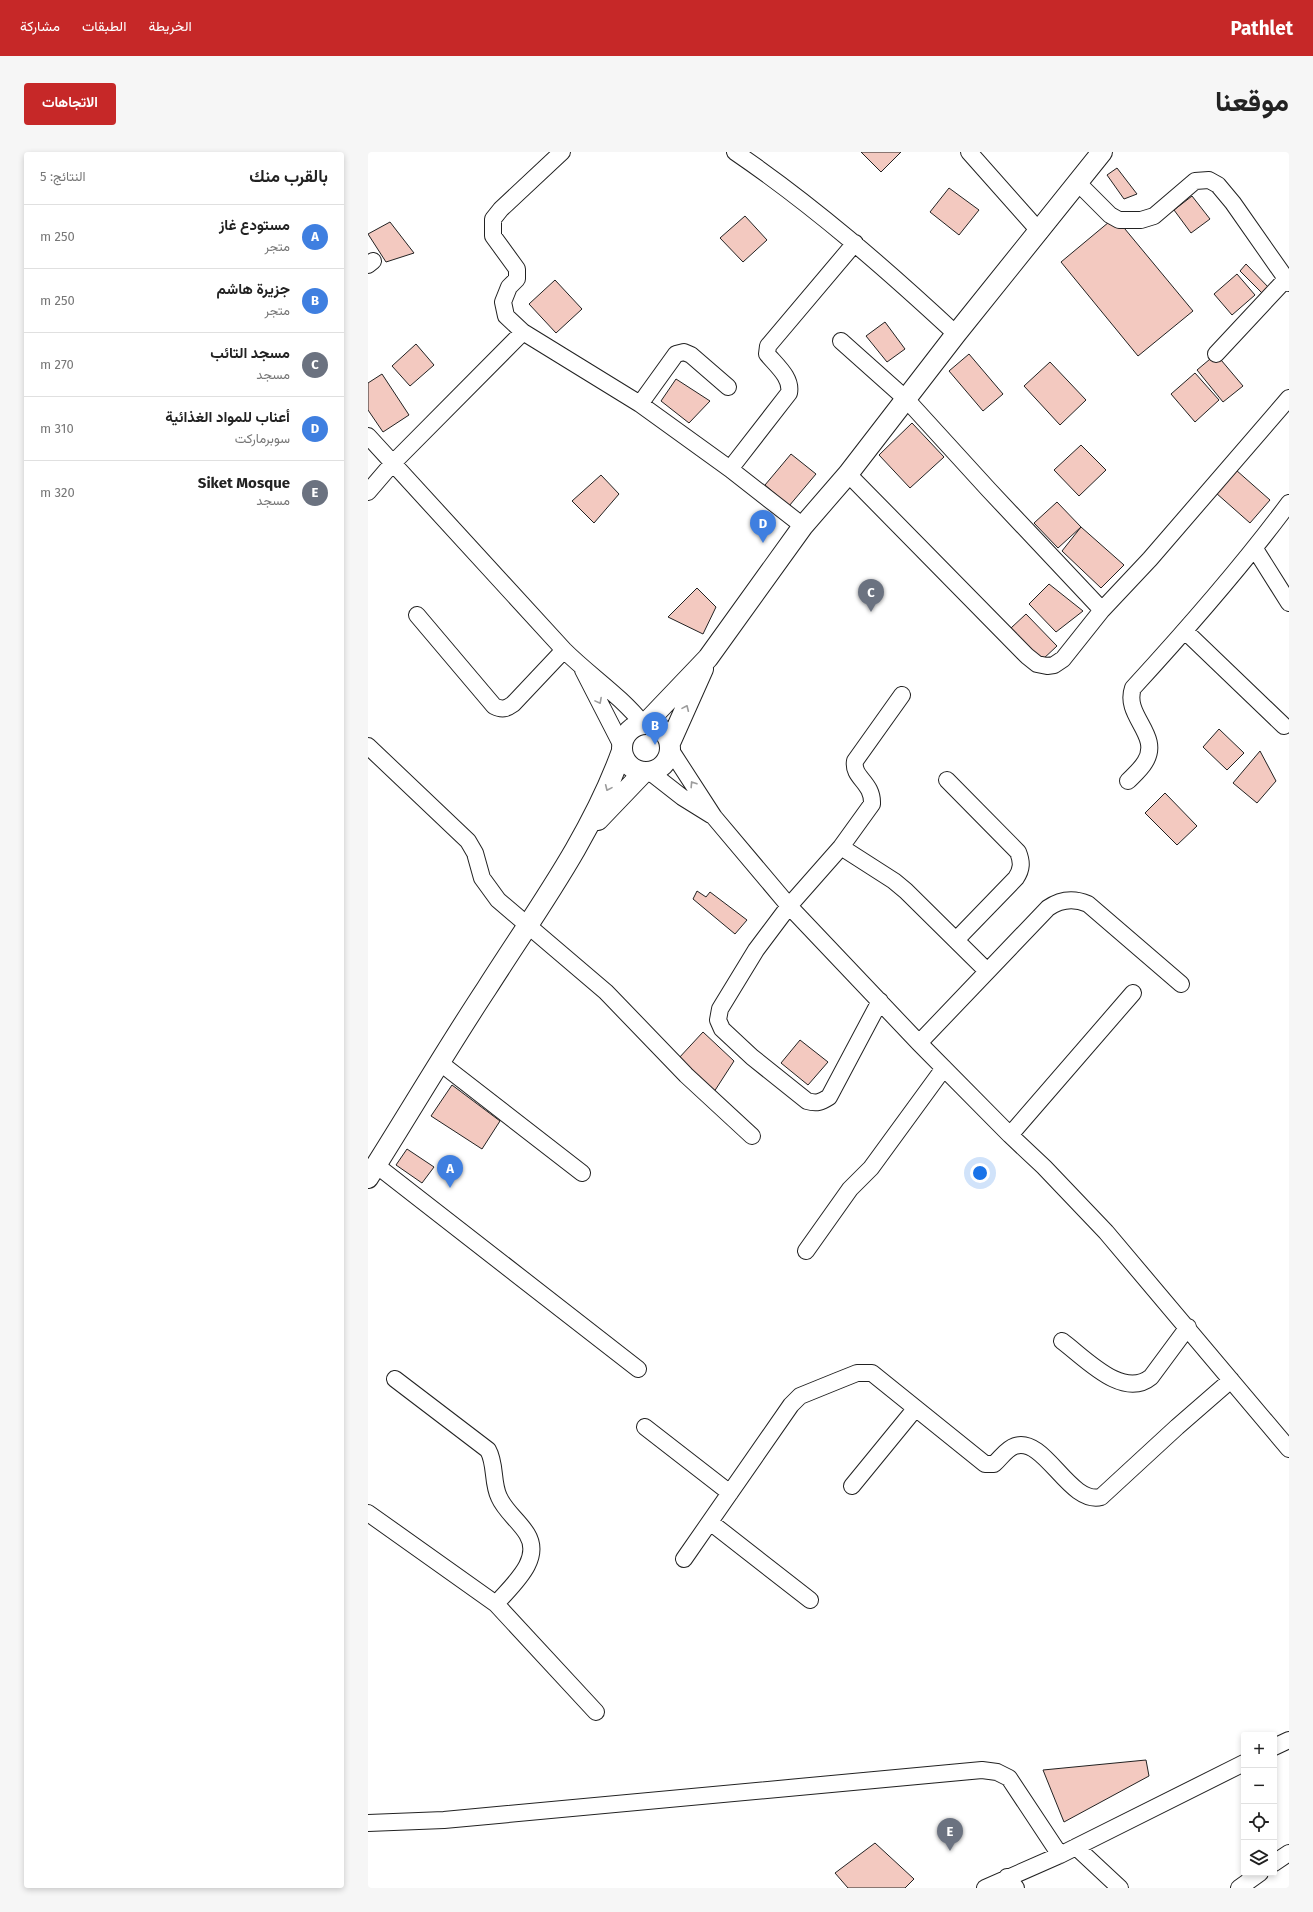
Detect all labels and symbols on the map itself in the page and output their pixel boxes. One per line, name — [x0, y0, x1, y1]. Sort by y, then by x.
pin: D — [750, 510, 776, 543]
pin: C — [858, 579, 884, 612]
one-way arrow — [594, 697, 602, 704]
one-way arrow — [681, 704, 689, 712]
pin: B — [642, 712, 668, 745]
one-way arrow — [690, 781, 698, 788]
one-way arrow — [605, 784, 613, 791]
pin: A — [437, 1155, 463, 1188]
your location — [970, 1163, 990, 1183]
pin: E — [937, 1818, 963, 1851]

